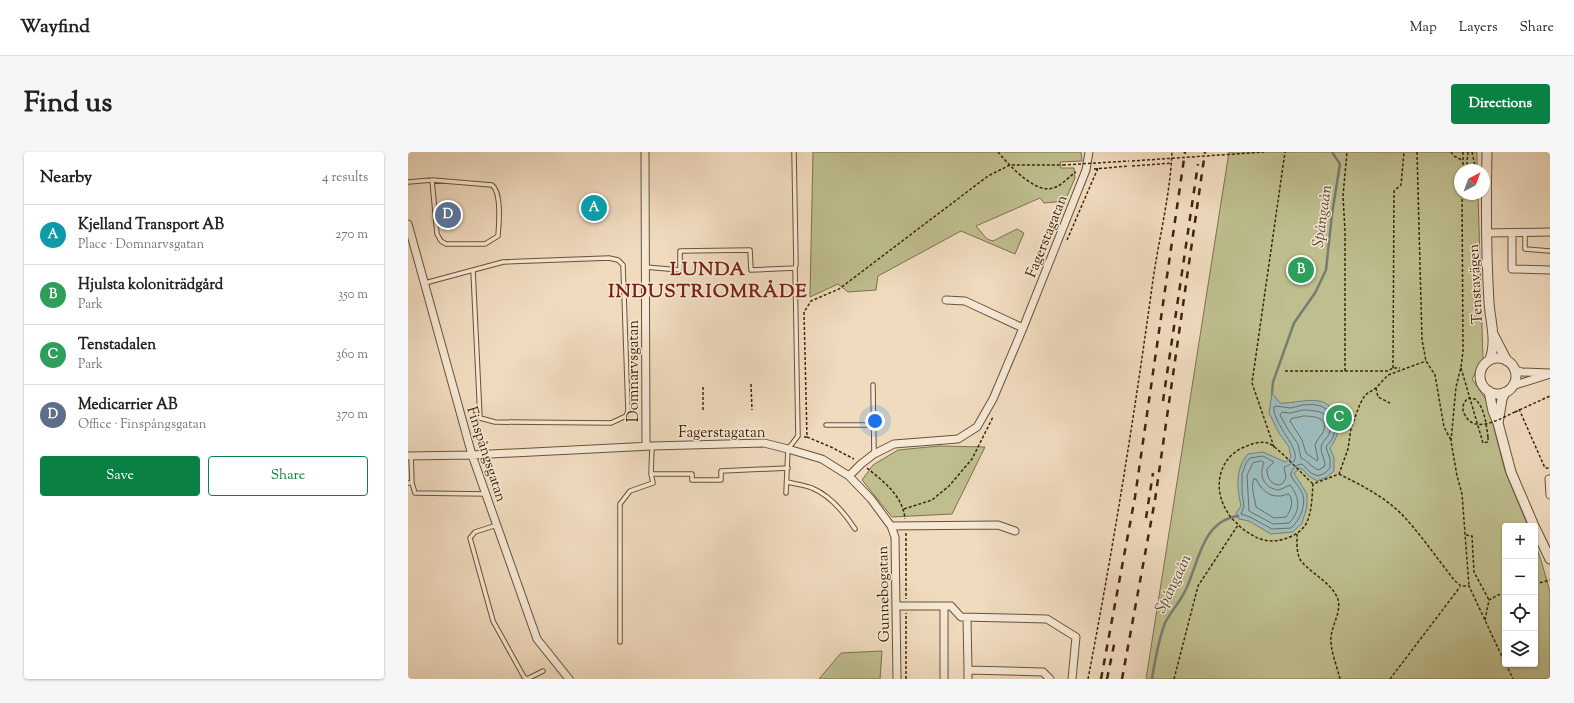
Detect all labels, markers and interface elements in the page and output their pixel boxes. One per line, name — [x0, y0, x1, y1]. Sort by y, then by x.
text: Wayfind — [20, 14, 90, 41]
text: Map — [1410, 18, 1437, 38]
text: Layers — [1459, 18, 1497, 38]
text: Share — [1519, 18, 1554, 38]
text: Find us — [24, 84, 112, 124]
button: Directions — [1451, 84, 1550, 124]
north arrow — [1454, 164, 1490, 200]
text: Nearby — [40, 166, 92, 190]
text: 4 results — [322, 169, 368, 187]
water label: Spångaån — [1308, 183, 1339, 249]
street label: Fagerstagatan — [1021, 192, 1074, 281]
pin: A — [581, 193, 607, 223]
pin: D — [435, 200, 461, 230]
text: Kjelland Transport AB — [78, 215, 224, 236]
text: A — [48, 226, 58, 244]
text: 270 m — [335, 226, 368, 244]
text: Place · Domnarvsgatan — [78, 236, 204, 254]
street label: Tenstavägen — [1464, 243, 1489, 325]
pin: B — [1288, 255, 1314, 285]
district label: LUNDA INDUSTRIOMRÅDE — [608, 257, 808, 306]
text: Hjulsta koloniträdgård — [78, 275, 223, 296]
text: B — [49, 286, 57, 304]
text: 350 m — [338, 286, 368, 304]
text: Park — [78, 296, 103, 314]
street label: Domnarvsgatan — [624, 320, 645, 422]
text: Tenstadalen — [78, 335, 156, 356]
text: C — [48, 346, 58, 364]
text: 360 m — [336, 346, 368, 364]
text: Park — [78, 356, 103, 374]
text: Medicarrier AB — [78, 395, 178, 416]
pin: C — [1326, 403, 1352, 433]
street label: Finspångsgatan — [460, 404, 511, 505]
text: D — [48, 406, 58, 424]
text: 370 m — [336, 406, 368, 424]
your location — [865, 411, 885, 431]
text: Office · Finspångsgatan — [78, 416, 206, 434]
street label: Fagerstagatan — [678, 423, 766, 444]
button: Save — [40, 456, 200, 496]
button: Share — [208, 456, 368, 496]
map controls — [1502, 523, 1538, 667]
button: + — [1502, 523, 1538, 559]
street label: Gunnebogatan — [873, 545, 896, 643]
water label: Spångaån — [1150, 550, 1199, 617]
button: − — [1502, 559, 1538, 595]
button: locate — [1502, 595, 1538, 631]
button: layers — [1502, 631, 1538, 667]

